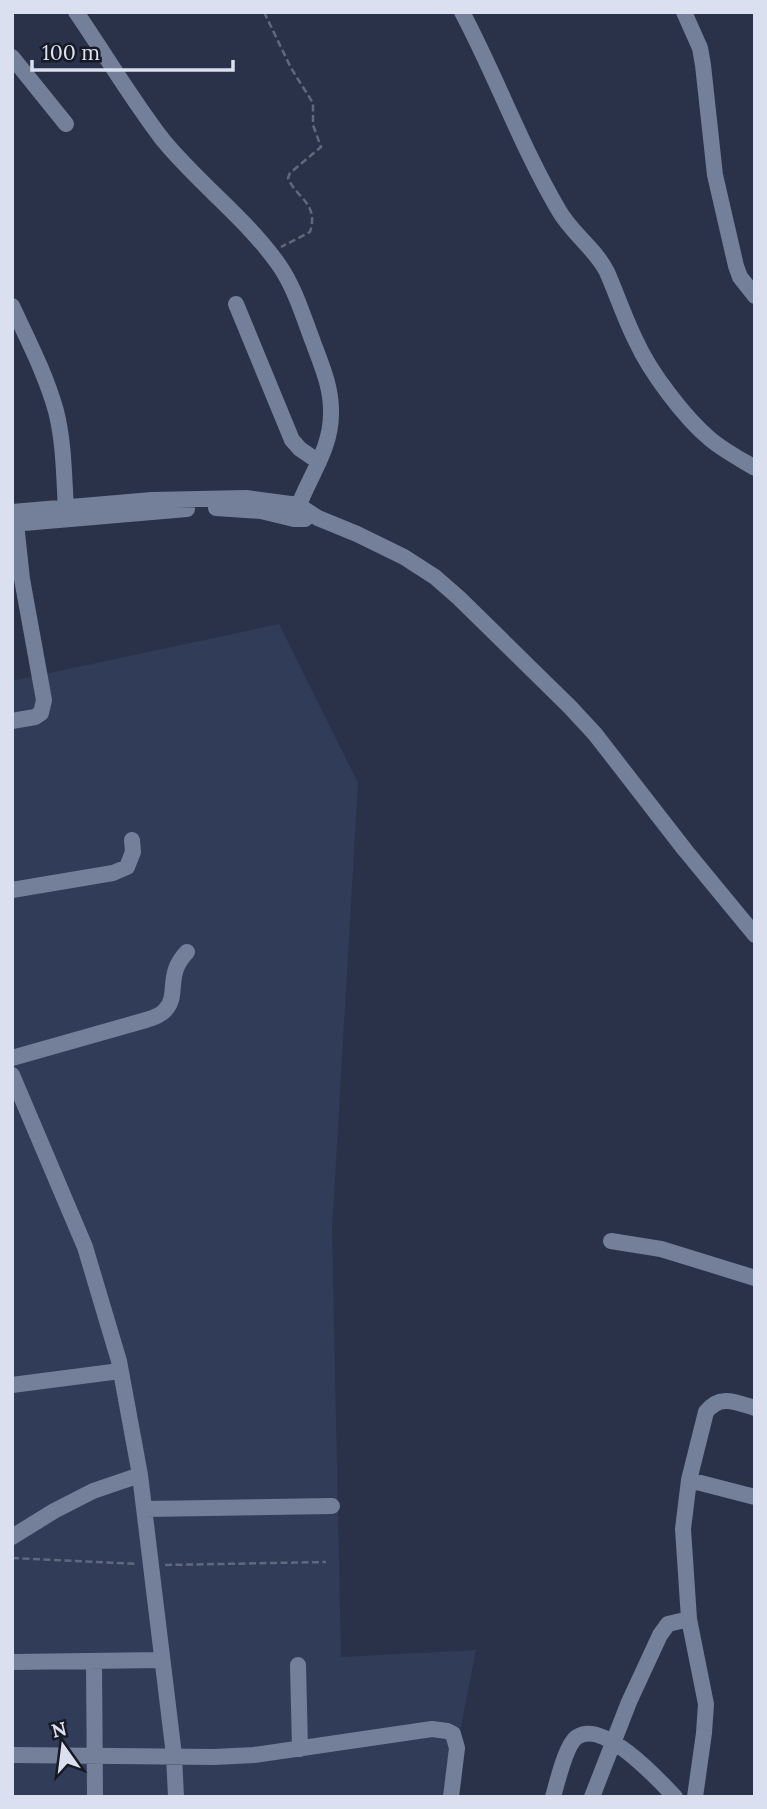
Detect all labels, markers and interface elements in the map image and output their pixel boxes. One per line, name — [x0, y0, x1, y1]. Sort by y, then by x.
scale bar — [32, 28, 233, 72]
text: 100 m — [42, 39, 100, 66]
north arrow — [28, 1711, 98, 1781]
text: N — [49, 1716, 69, 1743]

